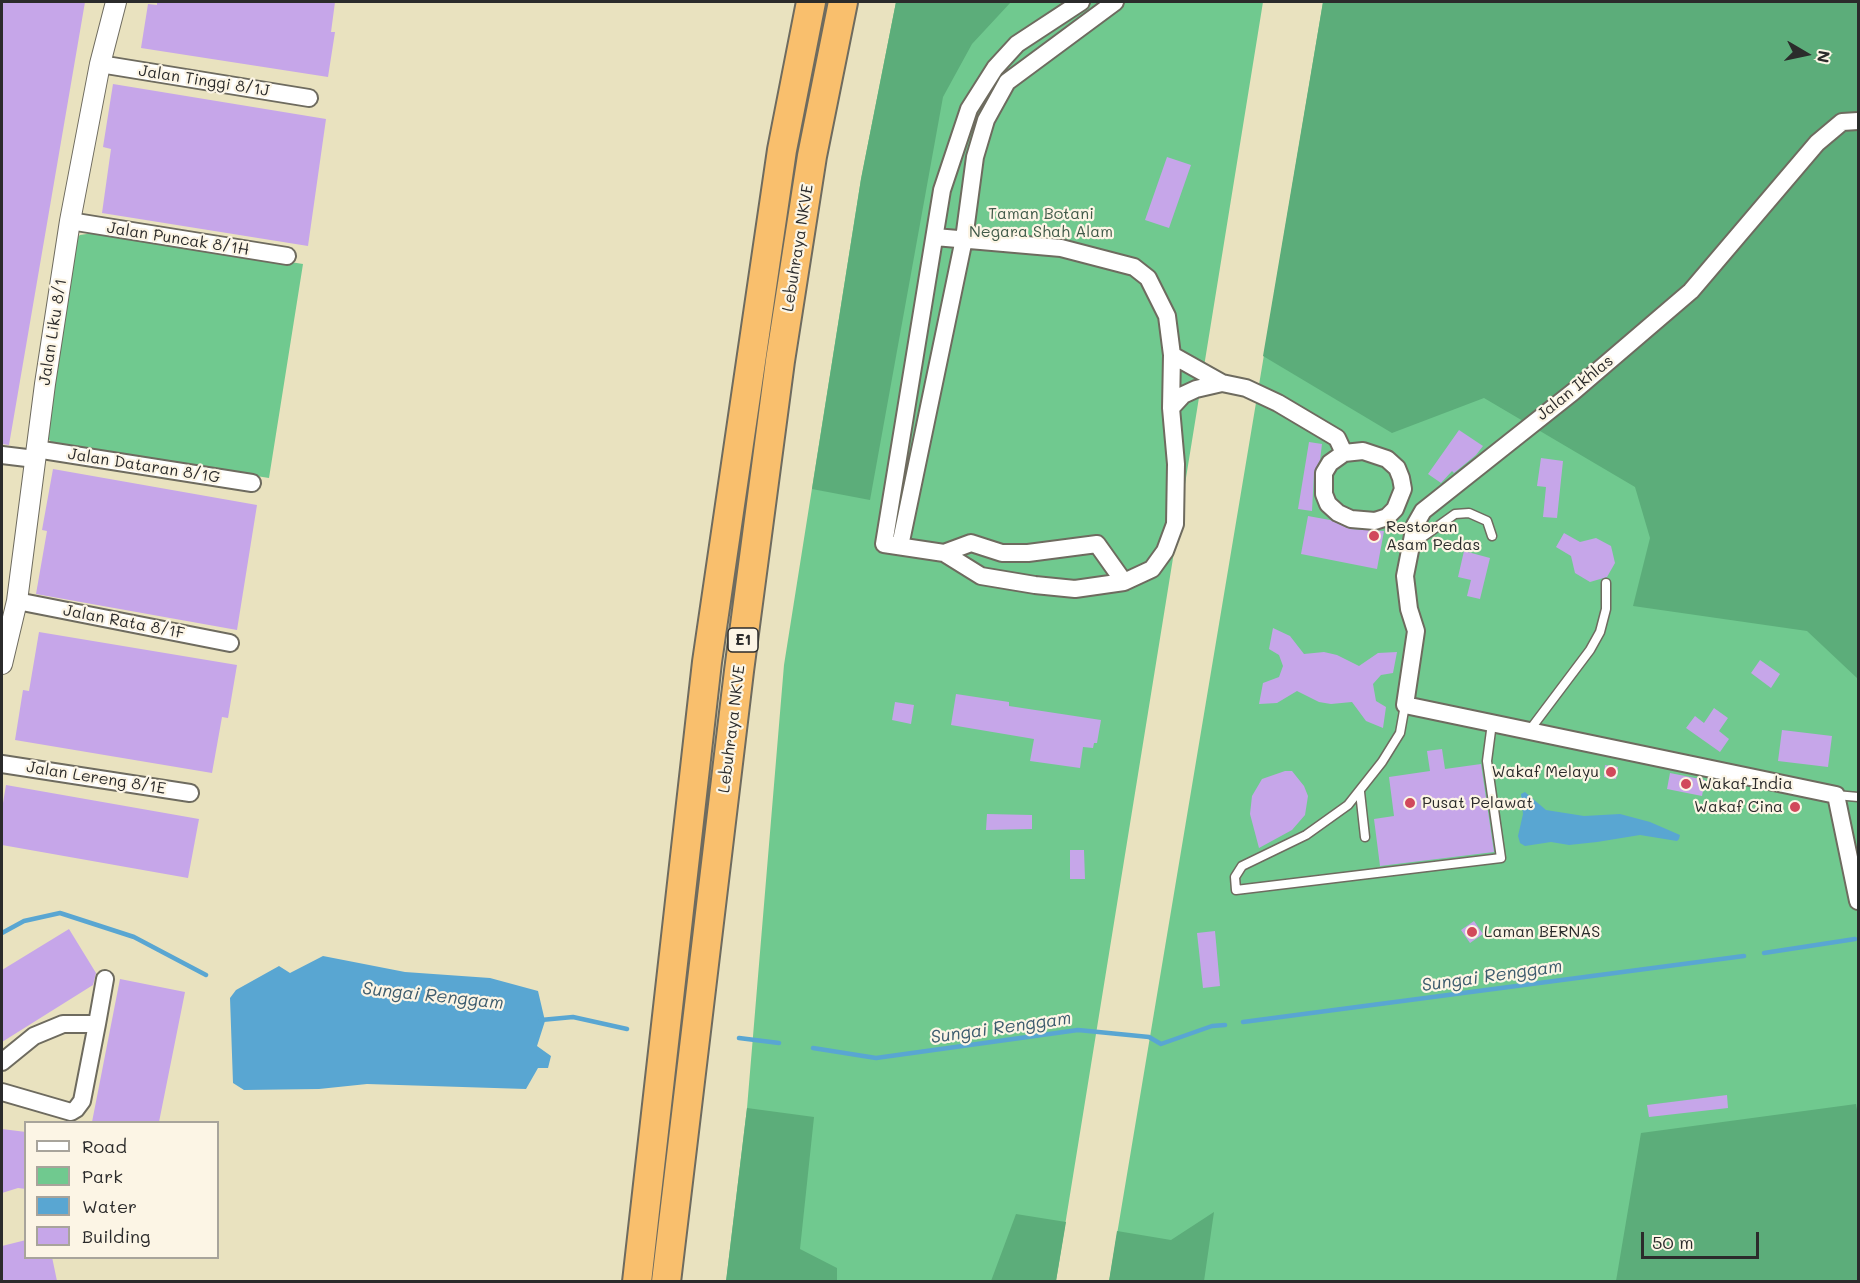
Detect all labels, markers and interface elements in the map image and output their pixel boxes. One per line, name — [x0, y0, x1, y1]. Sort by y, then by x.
north arrow — [1776, 24, 1836, 84]
text: N — [1813, 49, 1836, 65]
street label: Jalan Tinggi 8/1J — [137, 61, 271, 101]
street label: Lebuhraya NKVE — [778, 183, 818, 313]
park label: Taman Botani Negara Shah Alam — [969, 204, 1113, 242]
street label: Jalan Puncak 8/1H — [106, 218, 250, 260]
street label: Jalan Liku 8/1 — [35, 277, 71, 387]
street label: Jalan Ikhlas — [1533, 351, 1617, 425]
street label: Jalan Dataran 8/1G — [67, 444, 221, 488]
place label: Restoran Asam Pedas — [1386, 517, 1480, 555]
marker: Restoran Asam Pedas — [1367, 529, 1381, 543]
street label: Jalan Rata 8/1F — [62, 601, 186, 643]
road number: E1 — [728, 628, 758, 652]
street label: Lebuhraya NKVE — [715, 664, 749, 794]
street label: Jalan Lereng 8/1E — [25, 758, 167, 798]
place label: Wakaf Melayu — [1491, 762, 1599, 782]
marker: Wakaf Melayu — [1604, 765, 1618, 779]
place label: Wakaf India — [1698, 774, 1793, 794]
marker: Wakaf India — [1679, 777, 1693, 791]
place label: Pusat Pelawat — [1422, 793, 1534, 813]
marker: Pusat Pelawat — [1403, 796, 1417, 810]
place label: Wakaf Cina — [1694, 797, 1783, 817]
marker: Wakaf Cina — [1788, 800, 1802, 814]
place label: Laman BERNAS — [1484, 922, 1600, 942]
marker: Laman BERNAS — [1465, 925, 1479, 939]
water label: Sungai Renggam — [1420, 955, 1564, 997]
water label: Sungai Renggam — [361, 978, 505, 1014]
water label: Sungai Renggam — [929, 1007, 1073, 1049]
legend — [24, 1121, 219, 1259]
text: Road — [82, 1134, 127, 1158]
text: Park — [82, 1164, 123, 1188]
text: Water — [82, 1194, 137, 1218]
scale bar — [1644, 1220, 1762, 1258]
text: Building — [82, 1224, 150, 1248]
text: 50 m — [1652, 1230, 1694, 1254]

